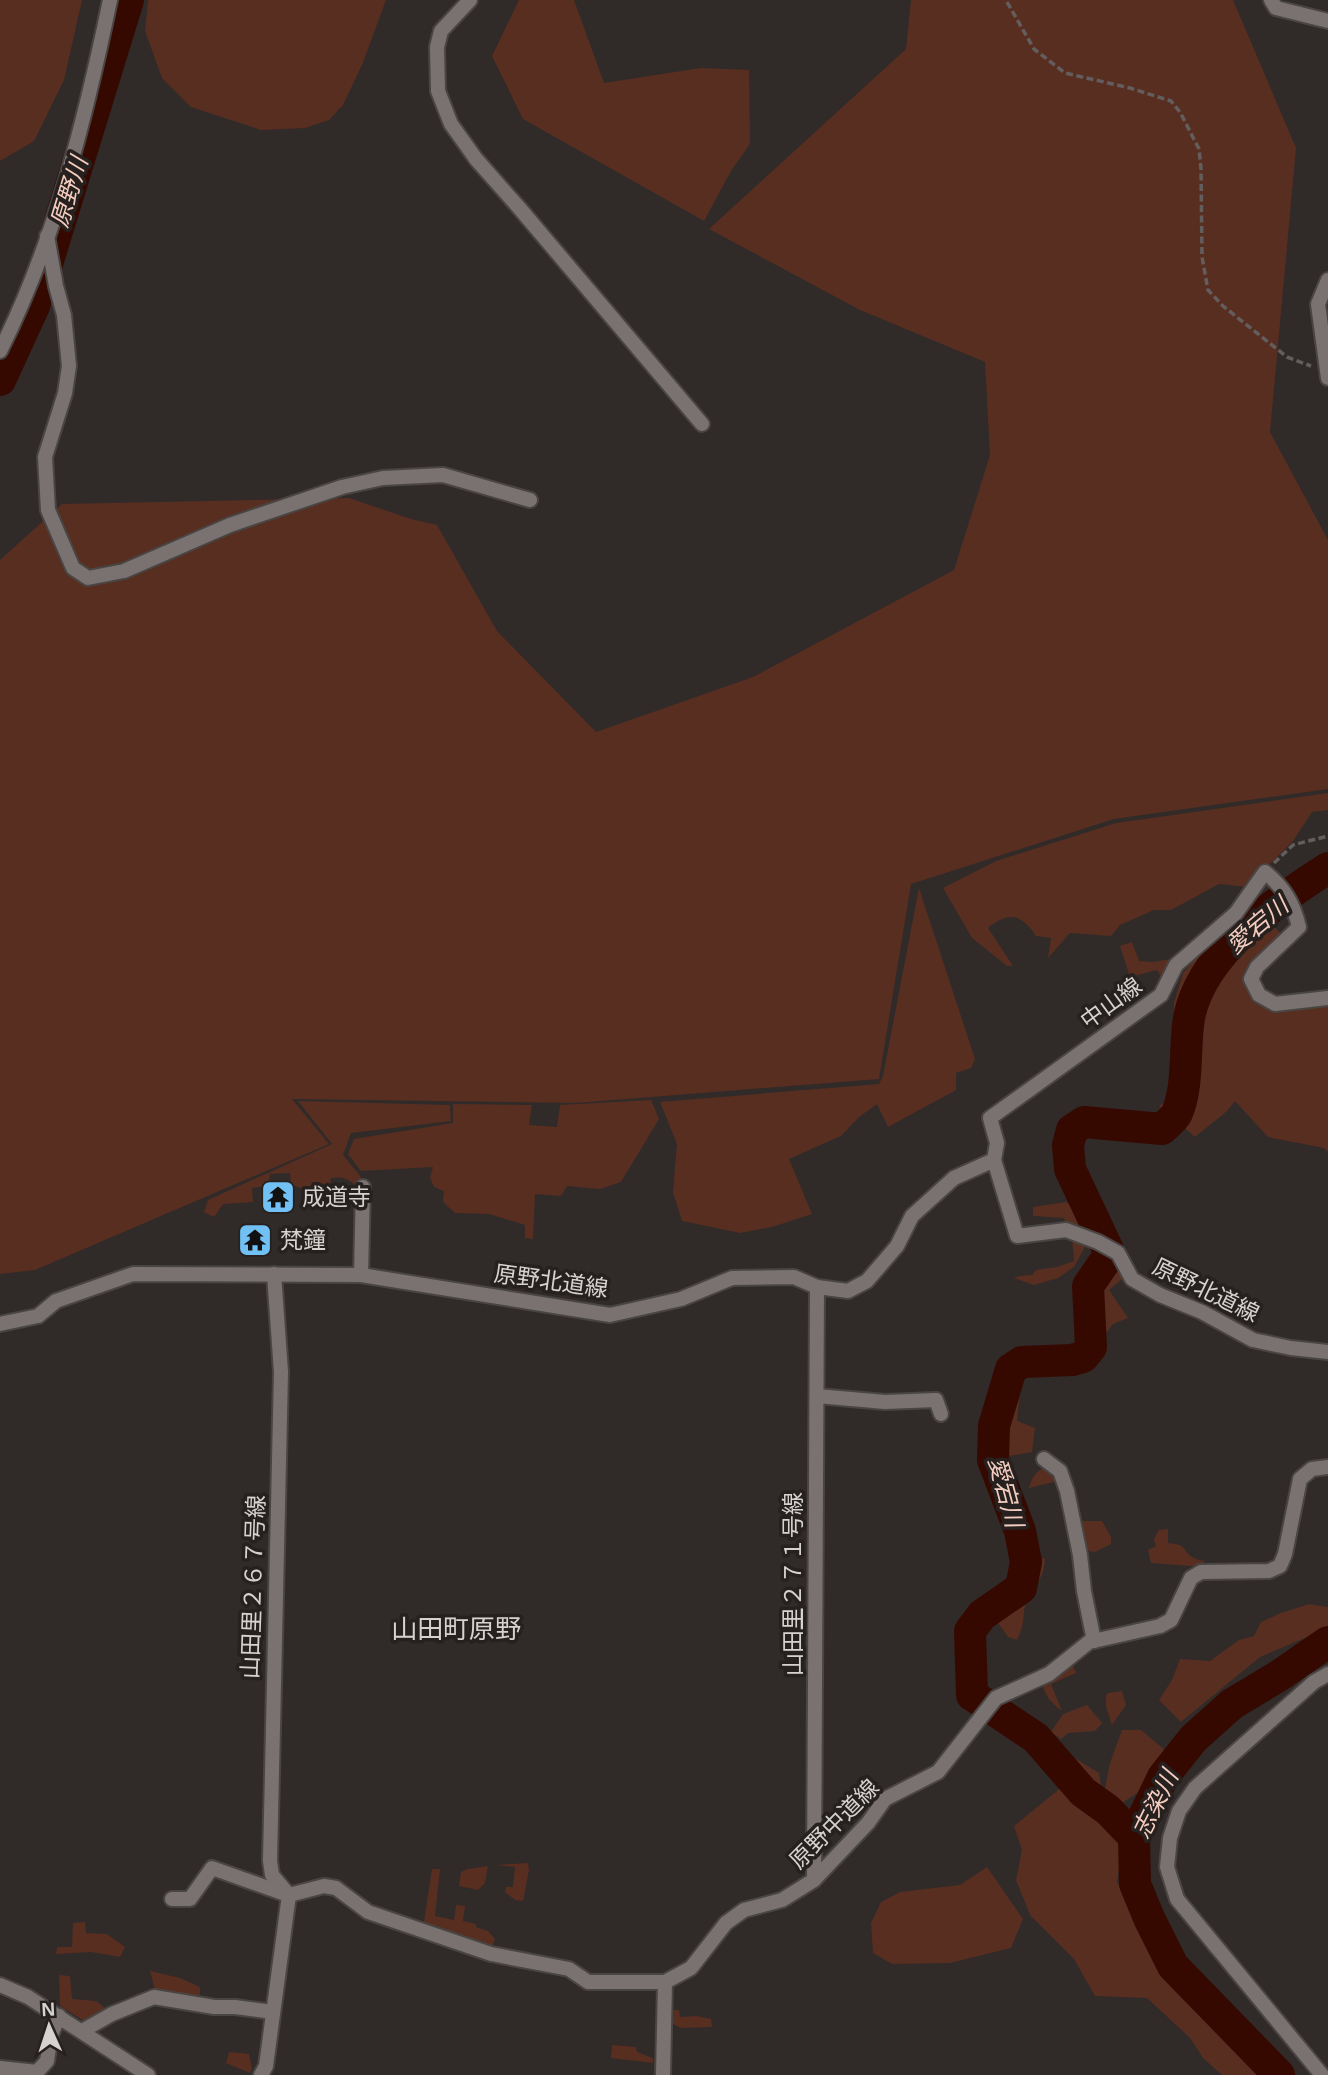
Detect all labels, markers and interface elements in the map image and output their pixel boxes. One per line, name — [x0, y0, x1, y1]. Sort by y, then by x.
water label: 原野川 — [46, 151, 93, 230]
water label: 愛宕川 — [1221, 890, 1296, 958]
street label: 中山線 — [1075, 972, 1147, 1034]
temple icon: 成道寺 — [259, 1178, 297, 1216]
place label: 成道寺 — [302, 1184, 371, 1210]
temple icon: 梵鐘 — [236, 1221, 274, 1259]
place label: 梵鐘 — [280, 1227, 326, 1253]
street label: 原野北道線 — [1149, 1253, 1263, 1327]
street label: 原野北道線 — [492, 1260, 610, 1302]
water label: 愛宕川 — [984, 1454, 1029, 1533]
street label: 山田里２７１号線 — [780, 1492, 806, 1676]
street label: 山田里２６７号線 — [237, 1495, 269, 1679]
district label: 山田町原野 — [391, 1614, 521, 1644]
water label: 志染川 — [1127, 1763, 1184, 1842]
street label: 原野中道線 — [784, 1774, 884, 1874]
north arrow — [14, 1991, 84, 2061]
text: N — [41, 1999, 56, 2020]

